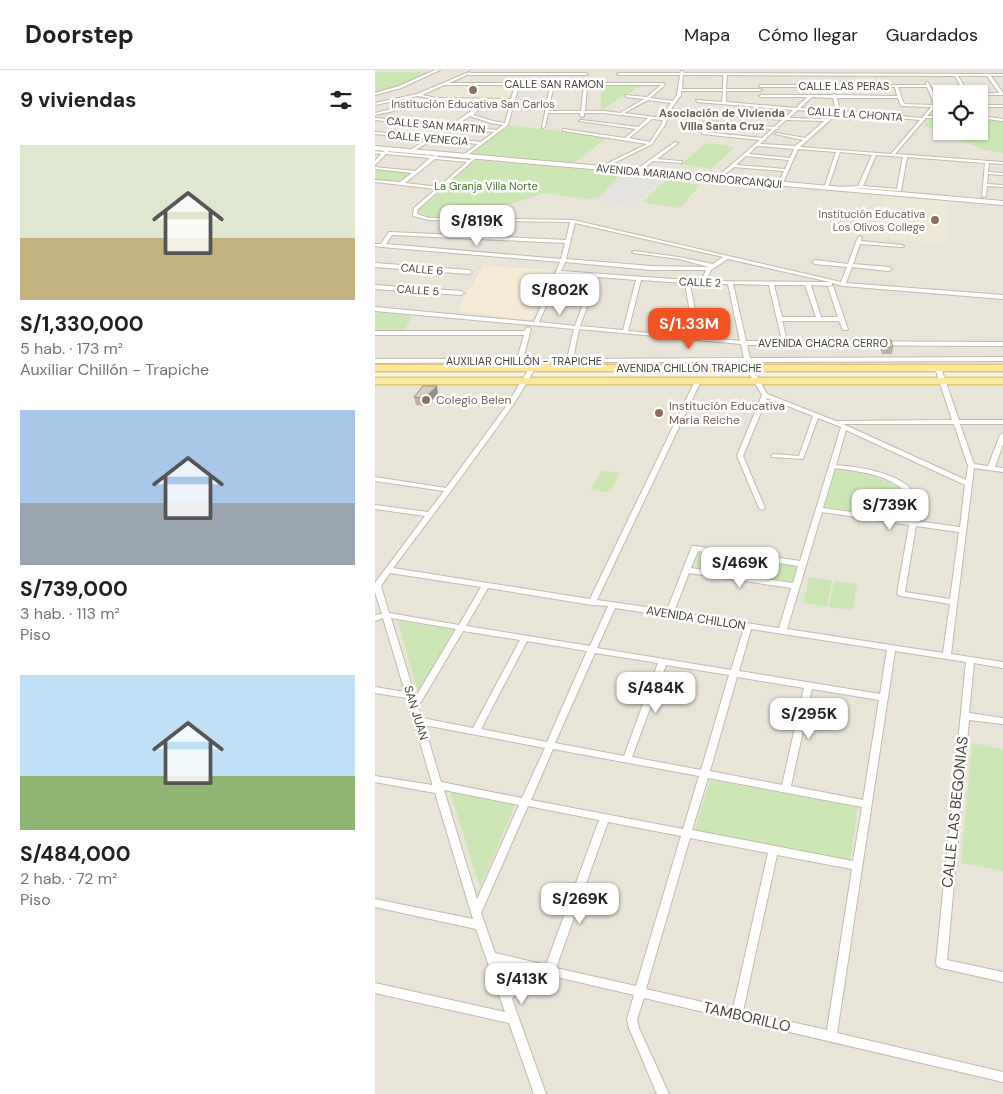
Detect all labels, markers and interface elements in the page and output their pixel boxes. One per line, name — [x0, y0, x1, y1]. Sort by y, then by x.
text: Doorstep — [25, 19, 134, 50]
text: Mapa — [684, 23, 730, 47]
text: Cómo llegar — [758, 23, 858, 47]
text: Guardados — [886, 23, 978, 47]
street label: CALLE SAN RAMON — [504, 77, 604, 91]
street label: CALLE LAS PERAS — [799, 79, 889, 93]
marker: Institución Educativa San Carlos — [467, 84, 479, 96]
map controls — [933, 85, 988, 140]
button: locate — [933, 85, 988, 140]
text: 9 viviendas — [20, 86, 136, 114]
icon: filters — [327, 86, 355, 114]
place label: Institución Educativa San Carlos — [391, 97, 555, 111]
street label: CALLE LA CHONTA — [807, 104, 903, 124]
district label: Asociación de Vivienda Villa Santa Cruz — [659, 106, 785, 133]
street label: CALLE SAN MARTIN — [386, 114, 486, 136]
street label: CALLE VENECIA — [387, 128, 469, 148]
street label: AVENIDA MARIANO CONDORCANQUI — [595, 161, 783, 191]
icon: home — [143, 178, 233, 268]
park label: La Granja Villa Norte — [434, 179, 538, 193]
pin: S/819K — [436, 204, 518, 247]
place label: Institución Educativa Los Olivos College — [819, 207, 925, 234]
text: S/819K — [451, 210, 503, 231]
marker: Institución Educativa Los Olivos College — [929, 214, 941, 226]
street label: CALLE 6 — [400, 260, 444, 278]
pin: S/802K — [519, 274, 601, 316]
street label: CALLE 2 — [679, 274, 721, 290]
text: S/802K — [531, 279, 589, 300]
street label: CALLE 5 — [396, 282, 440, 298]
pin: S/1.33M — [643, 308, 735, 350]
text: S/1,330,000 — [20, 310, 143, 338]
text: S/1.33M — [659, 313, 719, 334]
street label: AVENIDA CHACRA CERRO — [758, 336, 888, 350]
text: 5 hab. · 173 m² — [20, 338, 123, 359]
street label: AUXILIAR CHILLÓN - TRAPICHE — [446, 354, 602, 368]
text: Auxiliar Chillón - Trapiche — [20, 359, 209, 380]
street label: AVENIDA CHILLÓN TRAPICHE — [616, 361, 762, 375]
place label: Colegio Belen — [436, 392, 512, 408]
marker: Colegio Belen — [420, 394, 432, 406]
place label: Institución Educativa Maria Reiche — [669, 398, 785, 428]
marker: Institución Educativa Maria Reiche — [653, 407, 665, 419]
icon: home — [143, 443, 233, 533]
pin: S/739K — [849, 488, 931, 531]
text: S/739K — [863, 494, 917, 515]
pin: S/469K — [699, 546, 781, 589]
text: S/469K — [712, 552, 768, 573]
text: S/739,000 — [20, 575, 128, 603]
street label: AVENIDA CHILLON — [645, 602, 747, 634]
text: 3 hab. · 113 m² — [20, 603, 120, 624]
text: Piso — [20, 624, 51, 645]
pin: S/484K — [615, 672, 697, 714]
text: S/484K — [628, 677, 684, 698]
street label: SAN JUAN — [400, 684, 432, 742]
pin: S/295K — [768, 698, 850, 740]
text: S/295K — [781, 703, 837, 724]
icon: home — [143, 708, 233, 798]
street label: CALLE LAS BEGONIAS — [937, 735, 973, 889]
text: S/484,000 — [20, 840, 130, 868]
text: 2 hab. · 72 m² — [20, 868, 117, 889]
pin: S/269K — [539, 882, 621, 925]
text: S/269K — [552, 888, 608, 909]
text: Piso — [20, 889, 51, 910]
pin: S/413K — [481, 962, 563, 1005]
text: S/413K — [496, 968, 548, 989]
street label: TAMBORILLO — [701, 997, 793, 1037]

